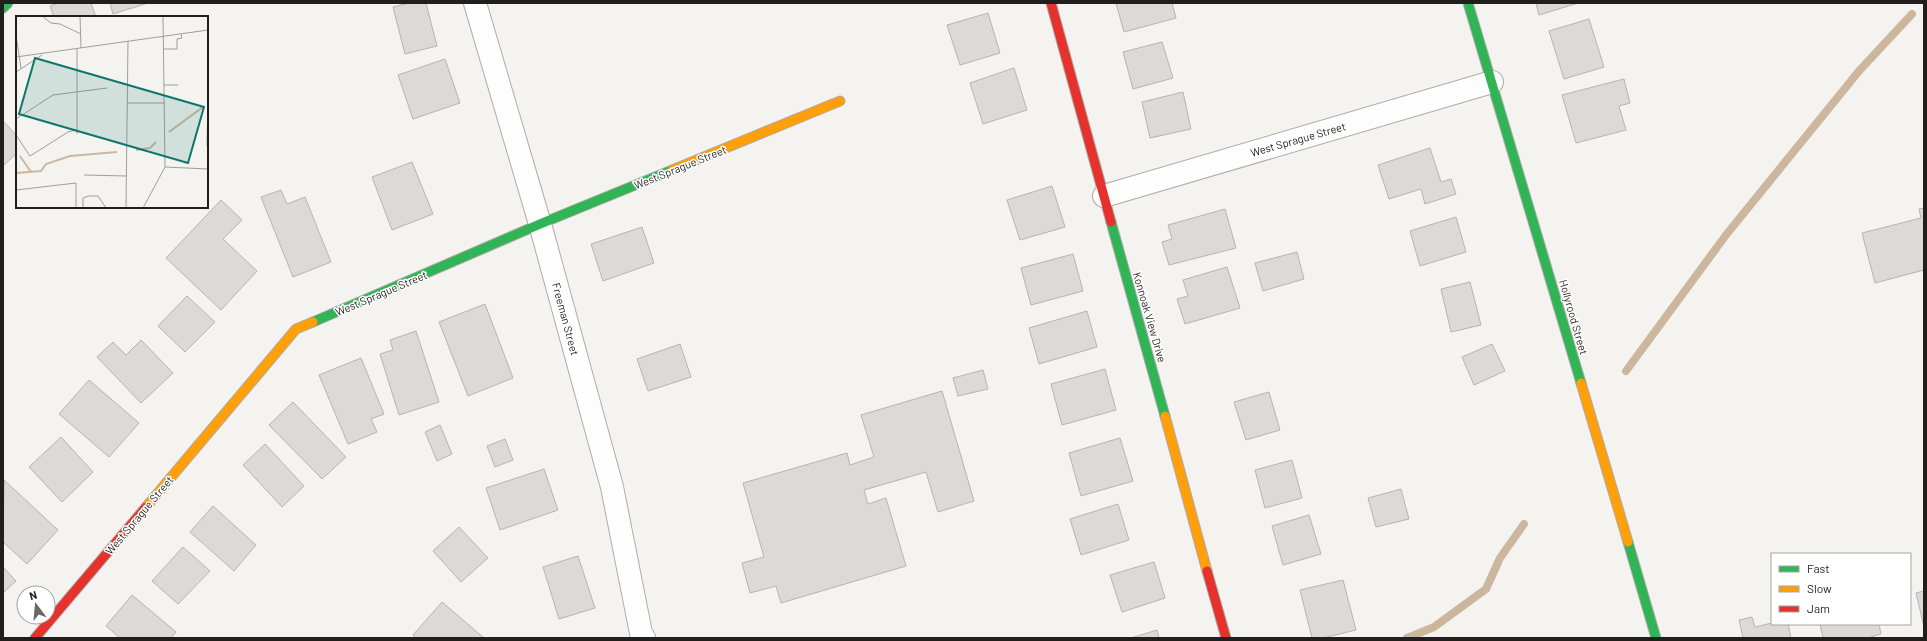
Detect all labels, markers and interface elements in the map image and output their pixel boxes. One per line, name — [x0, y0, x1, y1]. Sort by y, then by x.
inset map — [16, 16, 208, 208]
street label: West Sprague Street — [1249, 119, 1347, 159]
street label: West Sprague Street — [632, 143, 728, 191]
street label: West Sprague Street — [333, 268, 429, 318]
street label: Konnoak View Drive — [1131, 270, 1169, 364]
street label: Hollyrood Street — [1557, 278, 1591, 356]
street label: Freeman Street — [550, 281, 582, 357]
street label: West Sprague Street — [102, 473, 176, 557]
legend — [1771, 553, 1911, 625]
text: Fast — [1807, 561, 1830, 575]
text: Slow — [1807, 581, 1832, 595]
north arrow — [16, 585, 56, 625]
text: N — [28, 588, 38, 602]
text: Jam — [1807, 601, 1830, 615]

